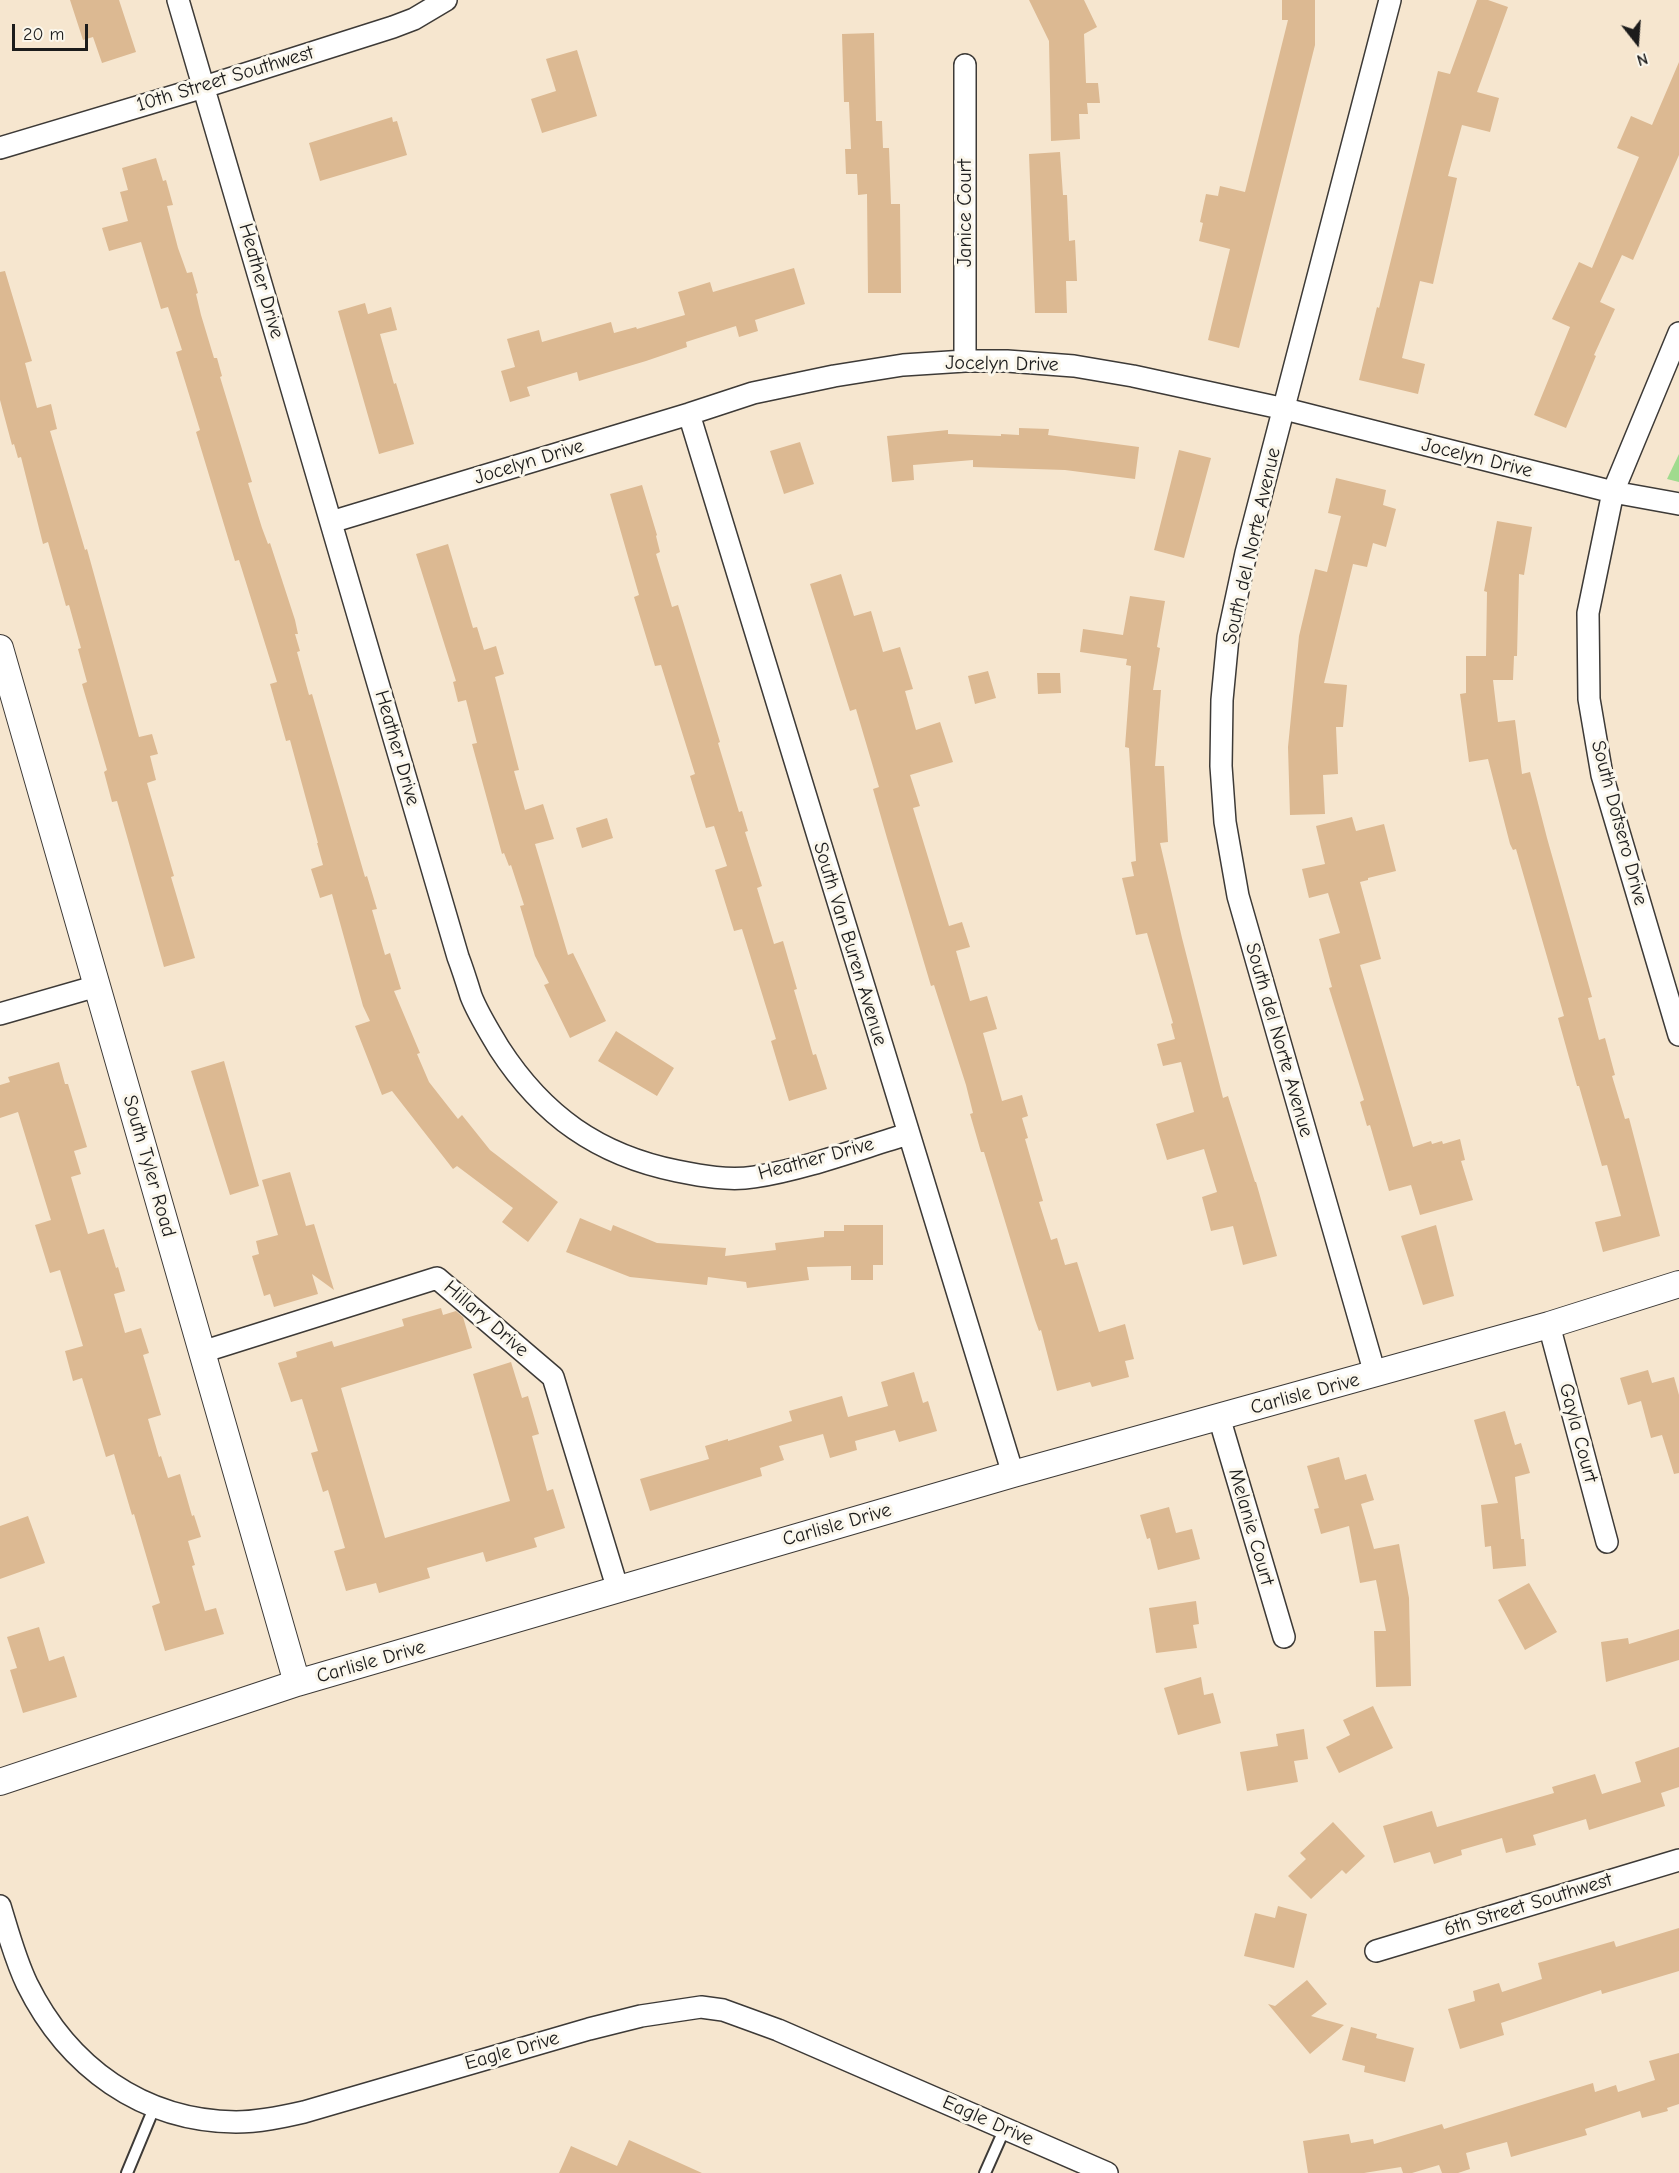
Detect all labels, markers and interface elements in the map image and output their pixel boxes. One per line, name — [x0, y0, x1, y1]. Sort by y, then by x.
scale bar — [15, 12, 92, 50]
north arrow — [1607, 12, 1667, 72]
text: 20 m — [23, 24, 64, 45]
street label: 10th Street Southwest — [134, 41, 316, 117]
text: N — [1635, 49, 1650, 69]
street label: Janice Court — [953, 159, 977, 267]
street label: Heather Drive — [233, 221, 289, 341]
street label: Jocelyn Drive — [945, 351, 1059, 377]
street label: Jocelyn Drive — [1419, 433, 1535, 483]
street label: Jocelyn Drive — [471, 434, 587, 490]
street label: South del Norte Avenue — [1218, 445, 1286, 647]
street label: Heather Drive — [369, 688, 425, 808]
street label: South Dotsero Drive — [1585, 738, 1653, 908]
street label: South Van Buren Avenue — [808, 839, 892, 1049]
street label: South del Norte Avenue — [1240, 940, 1318, 1140]
street label: South Tyler Road — [117, 1092, 181, 1240]
street label: Heather Drive — [755, 1132, 877, 1186]
street label: Hillary Drive — [439, 1276, 533, 1362]
street label: Carlisle Drive — [1248, 1368, 1362, 1420]
street label: Gayla Court — [1553, 1381, 1603, 1485]
street label: Melanie Court — [1223, 1466, 1279, 1588]
street label: Carlisle Drive — [780, 1498, 894, 1552]
street label: Carlisle Drive — [314, 1635, 428, 1689]
street label: 6th Street Southwest — [1441, 1868, 1615, 1942]
street label: Eagle Drive — [462, 2026, 562, 2076]
street label: Eagle Drive — [939, 2090, 1037, 2152]

